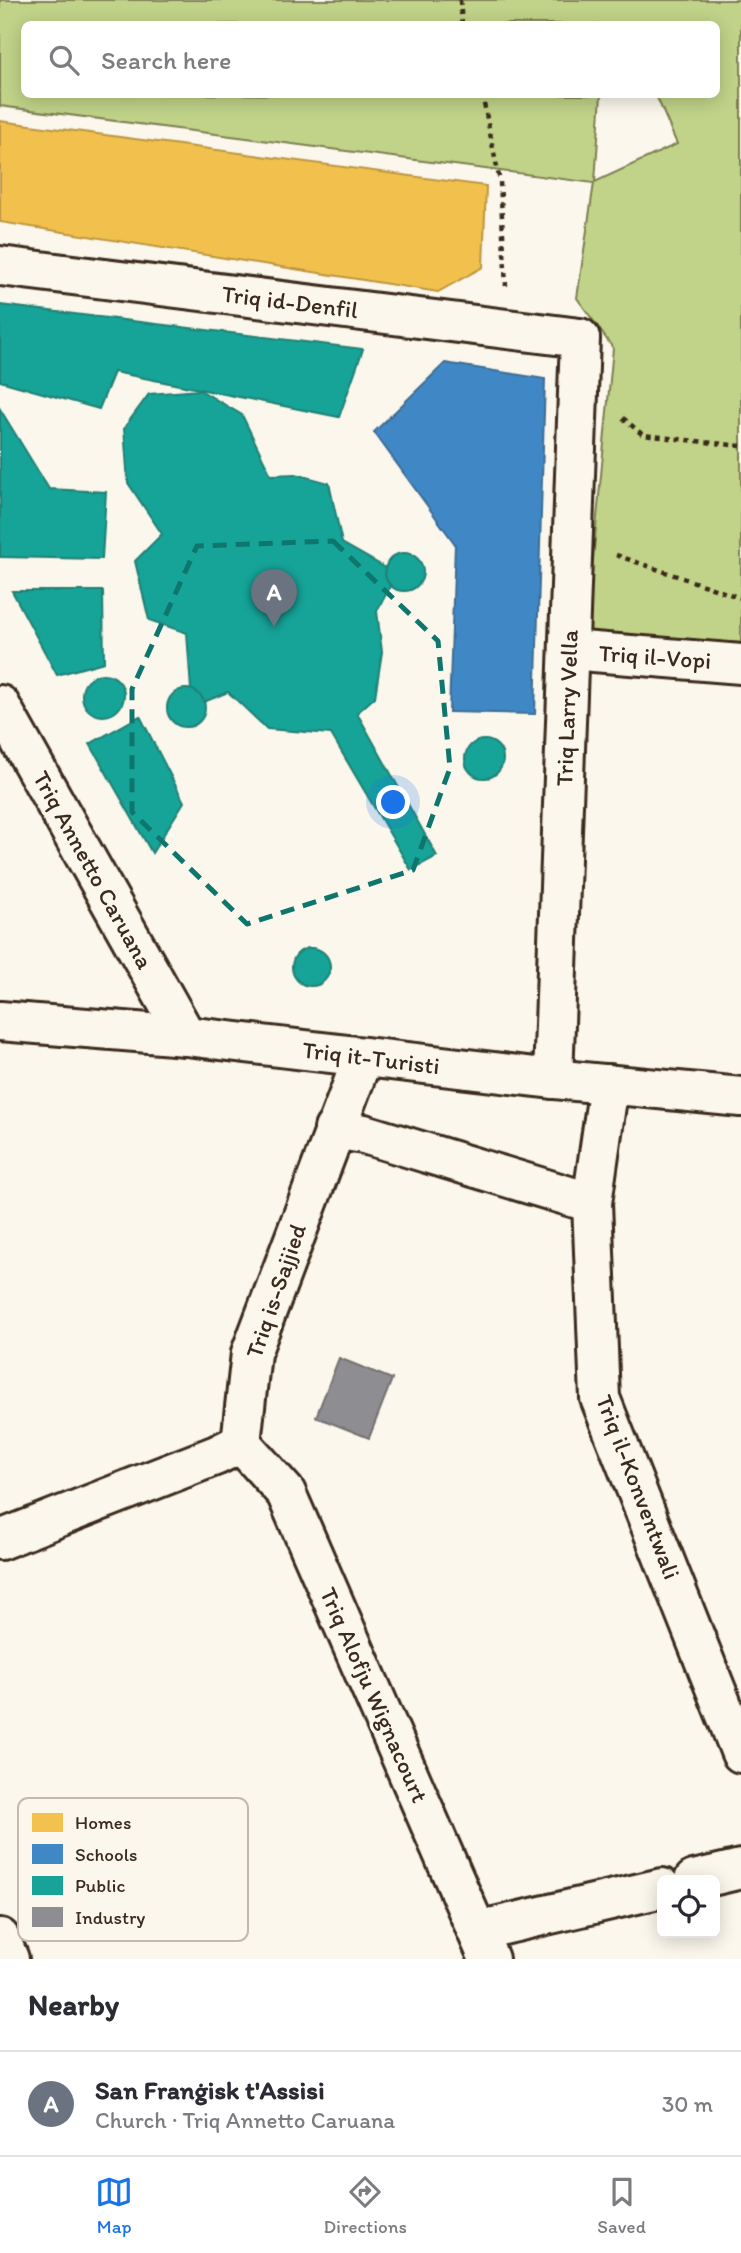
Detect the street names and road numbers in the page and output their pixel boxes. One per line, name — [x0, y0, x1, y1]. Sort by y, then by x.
street label: Triq id-Denfil — [220, 279, 360, 324]
street label: Triq Larry Vella — [549, 629, 584, 787]
street label: Triq il-Vopi — [598, 638, 712, 675]
street label: Triq Annetto Caruana — [27, 766, 160, 974]
street label: Triq it-Turisti — [301, 1035, 441, 1080]
street label: Triq is-Sajjied — [239, 1220, 312, 1362]
street label: Triq il-Konventwali — [590, 1391, 687, 1583]
street label: Triq Alofju Wignacourt — [314, 1583, 435, 1807]

